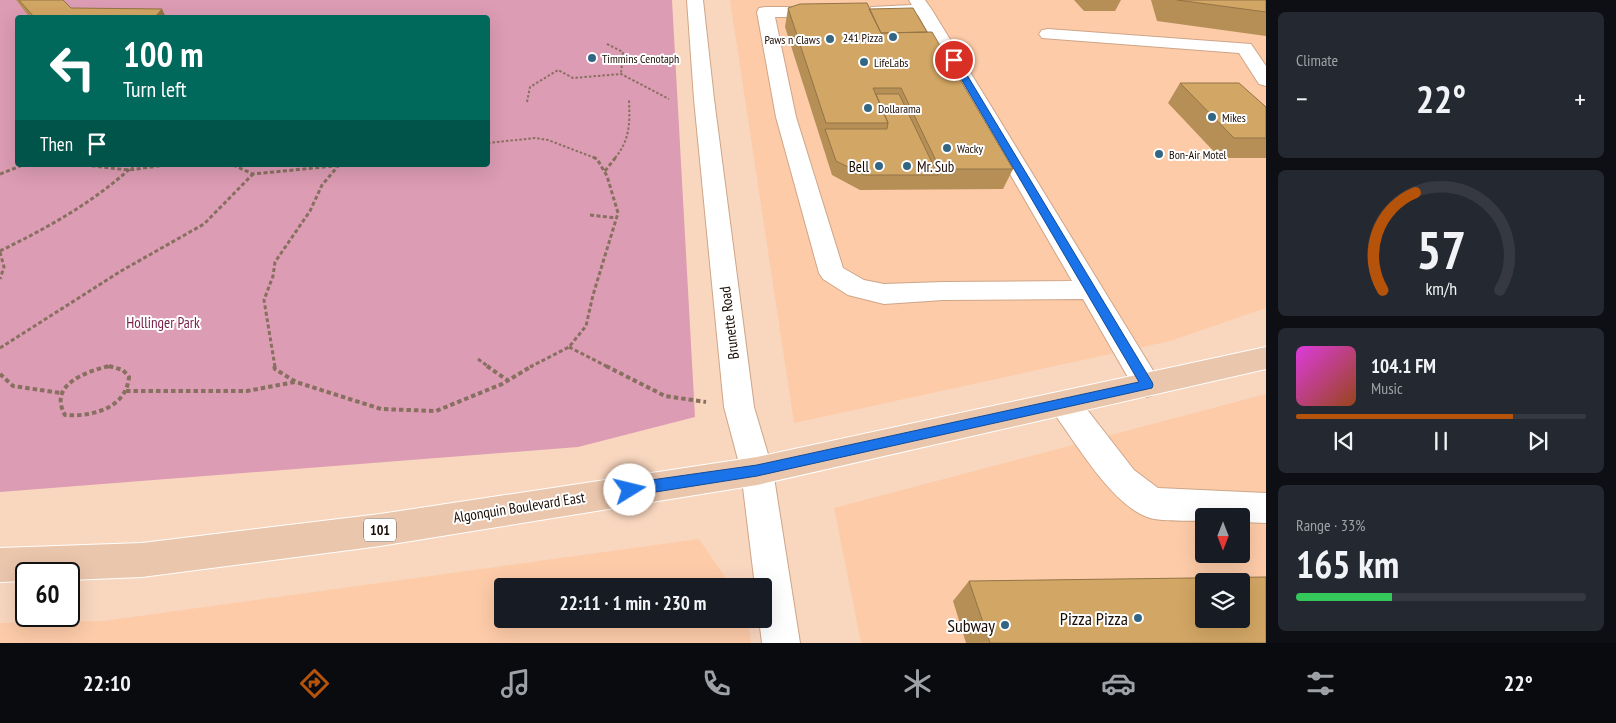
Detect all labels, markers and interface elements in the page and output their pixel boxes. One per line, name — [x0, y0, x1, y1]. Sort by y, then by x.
place label: 241 Pizza — [843, 30, 883, 45]
text: 100 m — [123, 31, 204, 77]
marker: 241 Pizza — [887, 31, 899, 43]
place label: Paws n Claws — [764, 32, 820, 47]
marker: Paws n Claws — [824, 33, 836, 45]
icon: left — [40, 35, 105, 100]
pin — [933, 39, 975, 81]
icon: arrive — [940, 46, 968, 74]
text: Climate — [1296, 50, 1338, 70]
place label: Timmins Cenotaph — [602, 51, 679, 66]
marker: Timmins Cenotaph — [586, 52, 598, 64]
place label: LifeLabs — [874, 55, 908, 70]
marker: LifeLabs — [858, 56, 870, 68]
text: 22° — [1416, 74, 1466, 123]
text: Turn left — [123, 75, 187, 103]
text: − — [1296, 80, 1308, 117]
text: + — [1574, 80, 1586, 117]
place label: Dollarama — [878, 101, 921, 116]
marker: Dollarama — [862, 102, 874, 114]
place label: Mikes — [1222, 110, 1246, 125]
marker: Mikes — [1206, 111, 1218, 123]
icon: arrive — [83, 130, 111, 158]
text: Then — [40, 132, 73, 156]
place label: Wacky — [957, 141, 983, 156]
marker: Wacky — [941, 142, 953, 154]
place label: Bon-Air Motel — [1169, 147, 1227, 162]
marker: Bon-Air Motel — [1153, 148, 1165, 160]
place label: Bell — [849, 157, 869, 176]
place label: Mr. Sub — [917, 157, 954, 176]
marker: Bell — [873, 160, 885, 172]
marker: Mr. Sub — [901, 160, 913, 172]
text: 57 — [1416, 216, 1466, 283]
text: km/h — [1425, 277, 1457, 300]
street label: Brunette Road — [715, 285, 743, 361]
park label: Hollinger Park — [126, 313, 200, 332]
text: 104.1 FM — [1371, 354, 1436, 378]
text: Music — [1371, 378, 1403, 398]
icon: previous — [1330, 427, 1358, 455]
icon: pause — [1427, 427, 1455, 455]
icon: next — [1524, 427, 1552, 455]
position arrow — [603, 463, 655, 515]
street label: Algonquin Boulevard East — [452, 487, 586, 527]
north arrow — [1195, 508, 1250, 562]
map controls — [1195, 508, 1250, 628]
text: Range · 33% — [1296, 515, 1365, 535]
road number: 101 — [364, 518, 396, 542]
text: 165 km — [1296, 539, 1399, 588]
speed limit sign: 60 — [15, 562, 80, 627]
button: layers — [1195, 573, 1250, 628]
text: 22:11 · 1 min · 230 m — [560, 591, 706, 615]
place label: Pizza Pizza — [1060, 607, 1128, 630]
marker: Pizza Pizza — [1132, 612, 1144, 624]
place label: Subway — [947, 614, 995, 637]
marker: Subway — [999, 619, 1011, 631]
icon: directions — [297, 666, 332, 701]
icon: music — [498, 666, 533, 701]
icon: phone — [699, 666, 734, 701]
icon: climate — [900, 666, 935, 701]
icon: car — [1101, 666, 1136, 701]
icon: filters — [1303, 666, 1338, 701]
text: 22:10 — [83, 669, 131, 697]
text: 22° — [1504, 669, 1533, 697]

